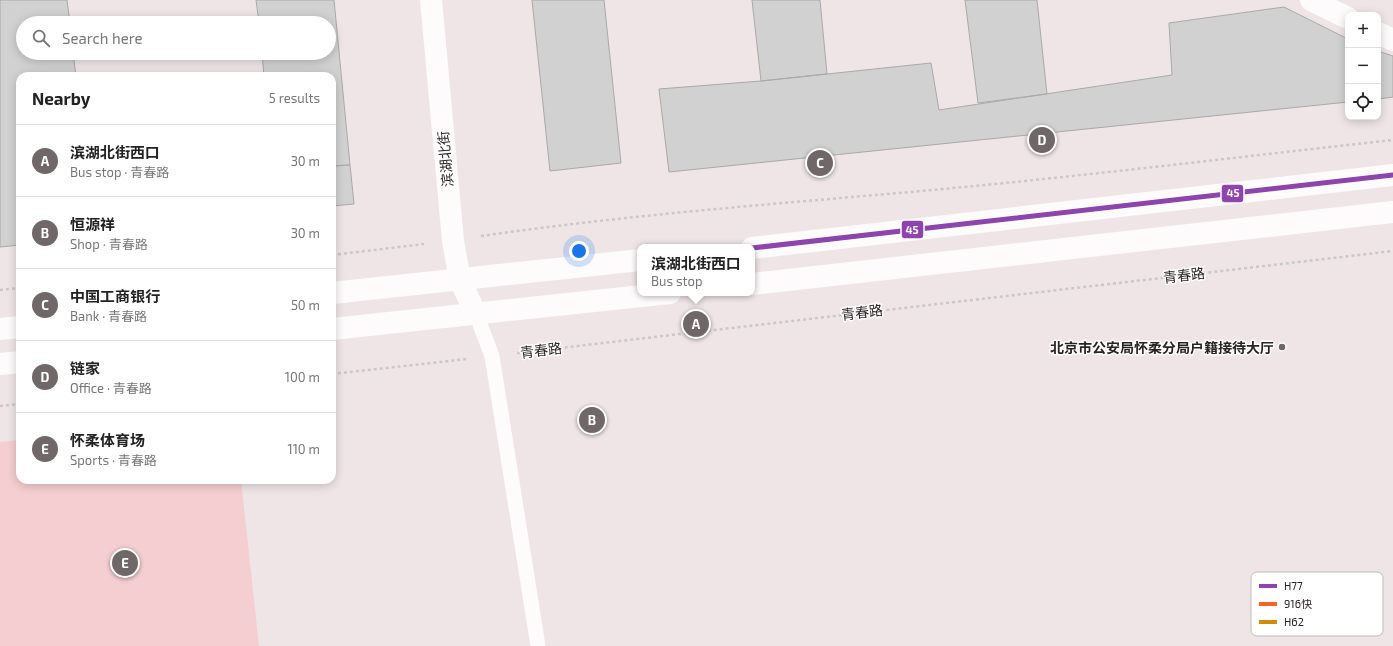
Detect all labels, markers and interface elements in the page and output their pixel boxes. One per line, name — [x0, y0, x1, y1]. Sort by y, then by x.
map controls — [1345, 12, 1381, 120]
button: + — [1345, 12, 1381, 48]
search box — [16, 16, 336, 60]
icon: search — [30, 27, 52, 49]
text: Search here — [62, 29, 143, 47]
button: − — [1345, 48, 1381, 84]
button: locate — [1345, 84, 1381, 120]
text: Nearby — [32, 88, 90, 108]
text: 5 results — [269, 90, 320, 106]
pin: D — [1029, 125, 1055, 155]
street label: 滨湖北街 — [434, 130, 456, 188]
text: 滨湖北街西口 — [70, 143, 160, 161]
pin: C — [807, 148, 833, 178]
text: A — [41, 153, 49, 169]
text: 30 m — [291, 153, 320, 169]
text: Bus stop · 青春路 — [70, 164, 169, 180]
line badge: 45 — [1221, 184, 1244, 203]
text: 45 — [1226, 186, 1240, 199]
text: 恒源祥 — [70, 215, 115, 233]
line badge: 45 — [901, 220, 924, 239]
text: 45 — [905, 223, 919, 236]
text: B — [41, 225, 49, 241]
text: 30 m — [291, 225, 320, 241]
text: Shop · 青春路 — [70, 236, 148, 252]
your location — [569, 241, 589, 261]
popup — [637, 244, 755, 296]
text: 滨湖北街西口 — [651, 254, 741, 272]
street label: 青春路 — [1162, 264, 1206, 286]
text: Bus stop — [651, 273, 702, 289]
text: 中国工商银行 — [70, 287, 160, 305]
text: C — [41, 297, 49, 313]
text: 50 m — [291, 297, 320, 313]
street label: 青春路 — [840, 301, 884, 323]
text: Bank · 青春路 — [70, 308, 147, 324]
pin: A — [683, 309, 709, 339]
street label: 青春路 — [519, 339, 563, 361]
place label: 北京市公安局怀柔分局户籍接待大厅 — [1050, 339, 1274, 356]
marker: 北京市公安局怀柔分局户籍接待大厅 — [1277, 342, 1287, 352]
text: 链家 — [70, 359, 100, 377]
text: D — [41, 369, 49, 385]
text: 100 m — [285, 369, 320, 385]
text: Office · 青春路 — [70, 380, 152, 396]
pin: B — [579, 405, 605, 435]
text: 怀柔体育场 — [70, 431, 145, 449]
text: E — [41, 441, 49, 457]
text: 110 m — [288, 441, 320, 457]
text: Sports · 青春路 — [70, 452, 157, 468]
pin: E — [112, 548, 138, 578]
legend — [1251, 572, 1383, 636]
text: H77 — [1284, 579, 1303, 592]
text: 916快 — [1284, 597, 1312, 610]
text: H62 — [1284, 615, 1304, 628]

